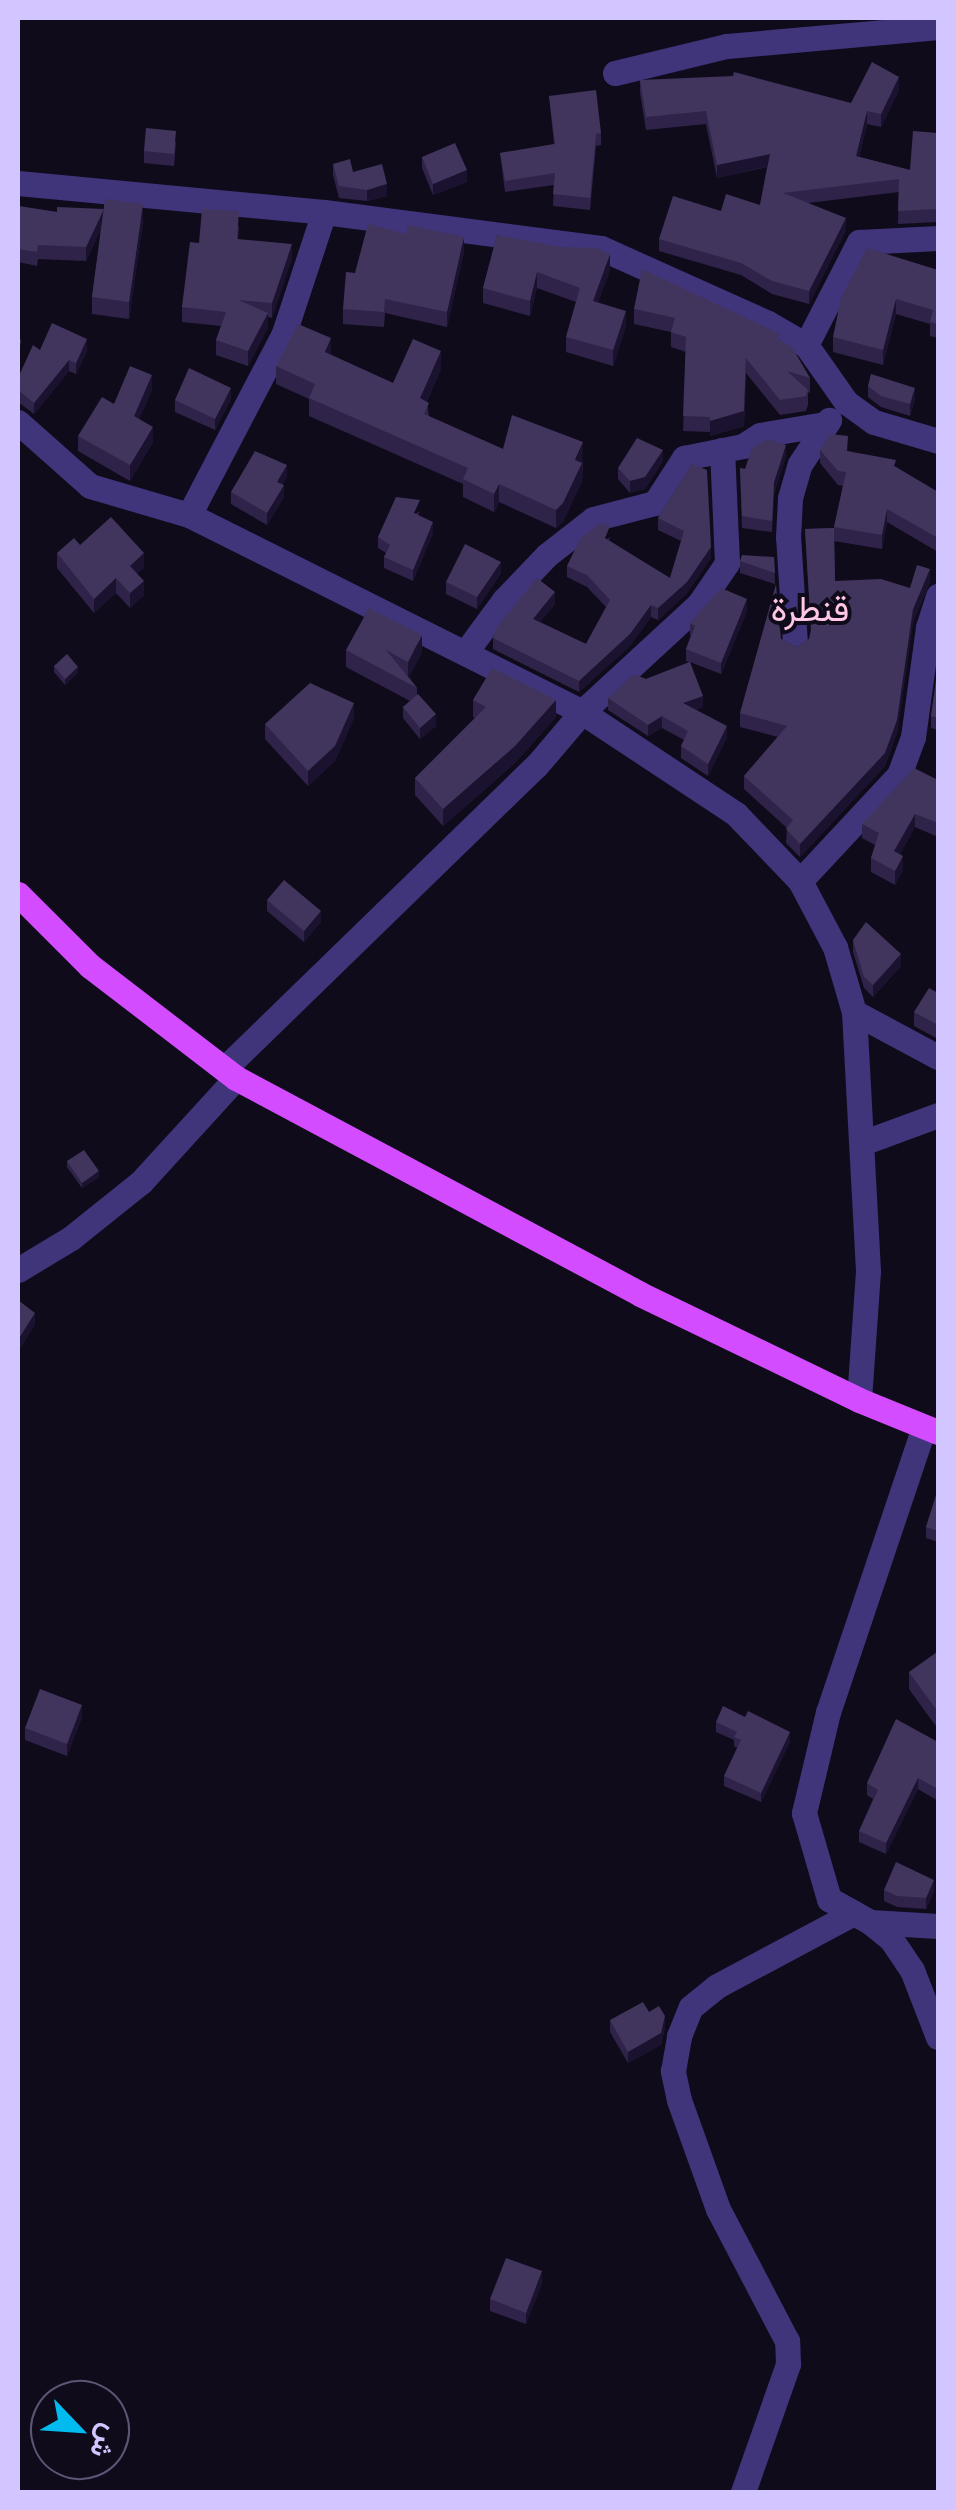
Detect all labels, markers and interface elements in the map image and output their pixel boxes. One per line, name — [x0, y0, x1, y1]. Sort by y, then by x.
district label: قنطرة — [771, 587, 849, 629]
north arrow — [30, 2380, 130, 2480]
text: ش — [83, 2419, 129, 2465]

